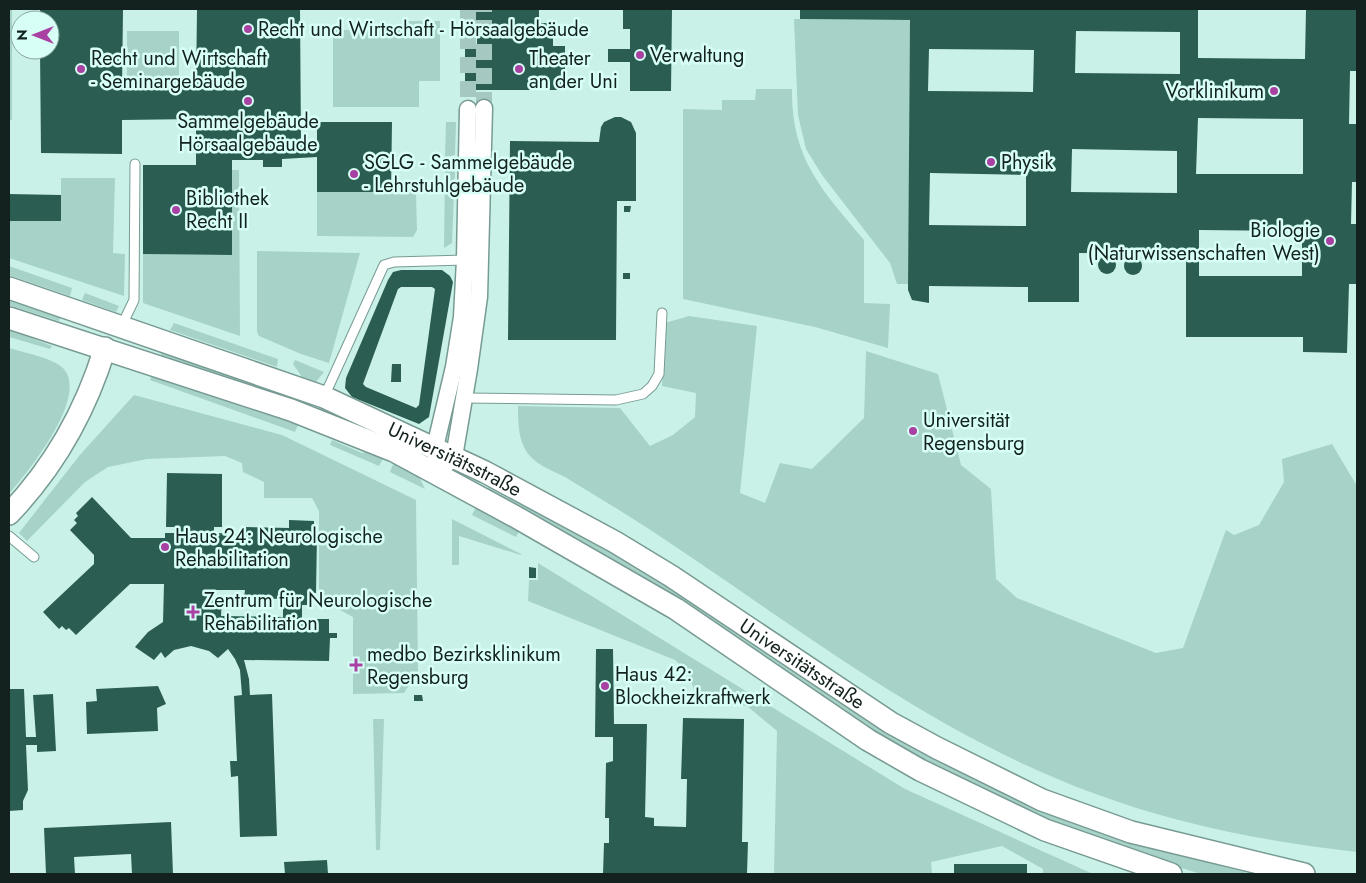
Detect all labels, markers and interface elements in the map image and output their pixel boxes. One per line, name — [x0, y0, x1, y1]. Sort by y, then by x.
north arrow — [10, 10, 60, 60]
place label: Recht und Wirtschaft - Hörsaalgebäude — [258, 15, 589, 44]
marker: Recht und Wirtschaft - Hörsaalgebäude — [242, 23, 254, 35]
text: N — [12, 29, 32, 41]
place label: Verwaltung — [650, 41, 744, 70]
place label: Recht und Wirtschaft - Seminargebäude — [91, 44, 267, 96]
place label: Theater an der Uni — [529, 44, 618, 96]
marker: Verwaltung — [634, 49, 646, 61]
marker: Recht und Wirtschaft - Seminargebäude — [75, 63, 87, 75]
marker: Theater an der Uni — [513, 63, 525, 75]
place label: Vorklinikum — [1166, 77, 1264, 106]
marker: Vorklinikum — [1268, 85, 1280, 97]
marker: Sammelgebäude Hörsaalgebäude — [242, 95, 254, 107]
place label: Sammelgebäude Hörsaalgebäude — [177, 107, 319, 159]
place label: SGLG - Sammelgebäude - Lehrstuhlgebäude — [364, 148, 572, 200]
place label: Physik — [1001, 148, 1053, 177]
marker: Physik — [985, 156, 997, 168]
marker: SGLG - Sammelgebäude - Lehrstuhlgebäude — [348, 168, 360, 180]
place label: Bibliothek Recht II — [186, 184, 269, 236]
marker: Bibliothek Recht II — [170, 204, 182, 216]
place label: Biologie (Naturwissenschaften West) — [1088, 216, 1320, 268]
marker: Biologie (Naturwissenschaften West) — [1324, 235, 1336, 247]
place label: Universität Regensburg — [923, 406, 1025, 458]
street label: Universitätsstraße — [383, 415, 527, 504]
marker: Universität Regensburg — [907, 425, 919, 437]
place label: Haus 24: Neurologische Rehabilitation — [175, 522, 383, 574]
marker: Haus 24: Neurologische Rehabilitation — [159, 541, 171, 553]
place label: Zentrum für Neurologische Rehabilitation — [204, 586, 432, 638]
marker: Zentrum für Neurologische Rehabilitation — [186, 605, 200, 619]
street label: Universitätsstraße — [733, 612, 871, 717]
place label: medbo Bezirksklinikum Regensburg — [367, 640, 561, 692]
marker: medbo Bezirksklinikum Regensburg — [349, 658, 363, 672]
place label: Haus 42: Blockheizkraftwerk — [615, 660, 770, 712]
marker: Haus 42: Blockheizkraftwerk — [599, 680, 611, 692]

